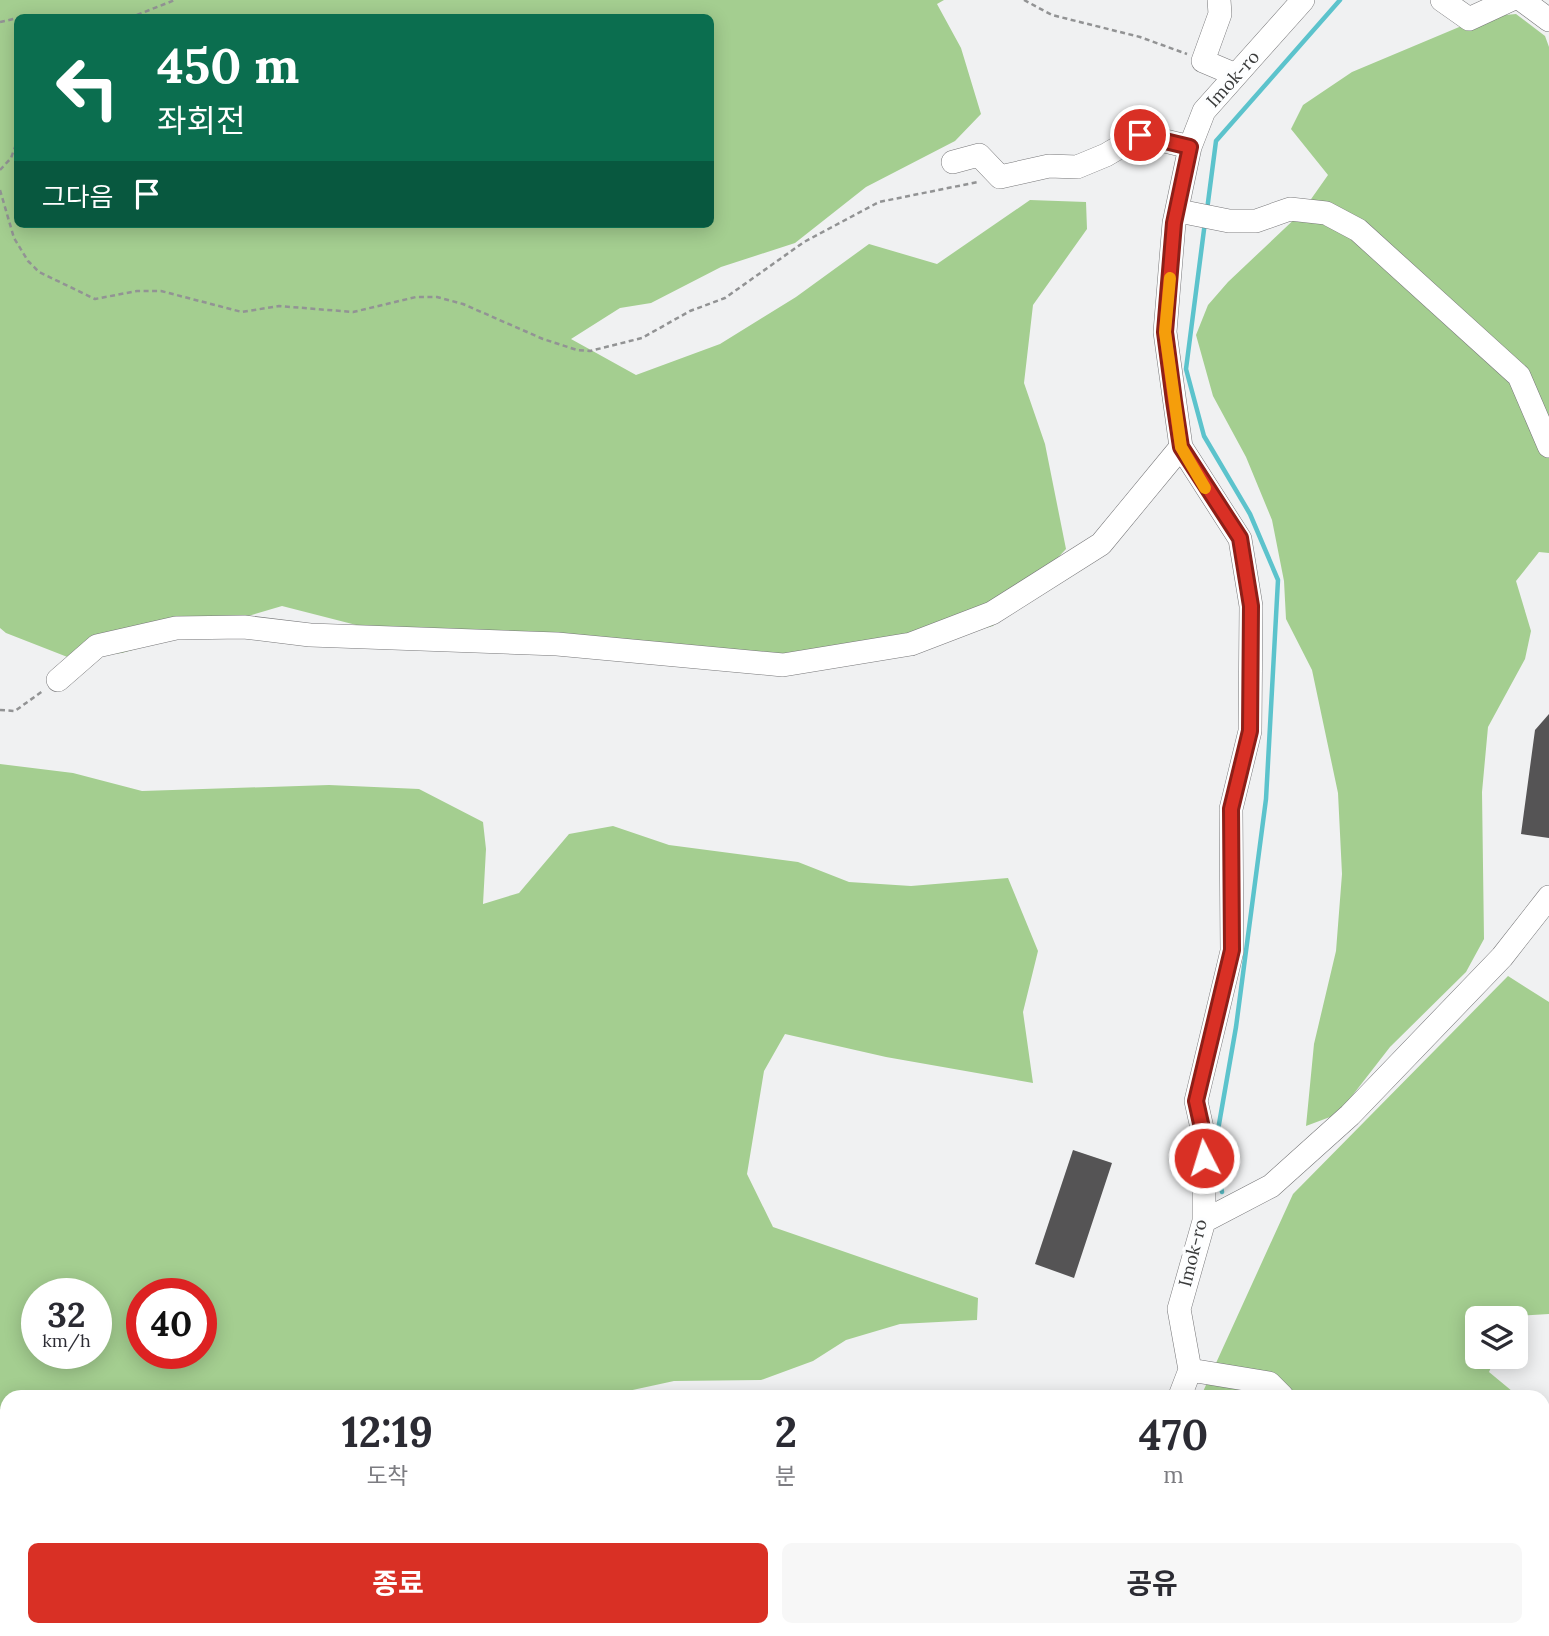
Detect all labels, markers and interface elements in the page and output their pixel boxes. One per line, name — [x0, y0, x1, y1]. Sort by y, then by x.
text: 450 m — [157, 34, 299, 96]
icon: left — [42, 42, 133, 133]
street label: Imok-ro — [1201, 45, 1264, 112]
text: 좌회전 — [157, 100, 245, 141]
pin — [1110, 105, 1170, 165]
icon: arrive — [1121, 116, 1159, 154]
icon: arrive — [128, 175, 166, 213]
text: 그다음 — [42, 180, 114, 213]
position arrow — [1167, 1121, 1241, 1195]
street label: Imok-ro — [1173, 1217, 1212, 1289]
speed limit sign: 40 — [126, 1278, 217, 1369]
text: 32 — [47, 1292, 86, 1337]
map controls — [1465, 1306, 1528, 1369]
button: layers — [1465, 1306, 1528, 1369]
text: km/h — [42, 1329, 91, 1352]
text: 12:19 — [342, 1405, 433, 1459]
text: 2 — [775, 1405, 797, 1459]
text: 470 — [1139, 1408, 1208, 1462]
text: m — [1163, 1460, 1184, 1489]
text: 도착 — [366, 1461, 409, 1490]
text: 분 — [775, 1461, 796, 1490]
button: 종료 — [28, 1543, 768, 1623]
button: 공유 — [782, 1543, 1522, 1623]

